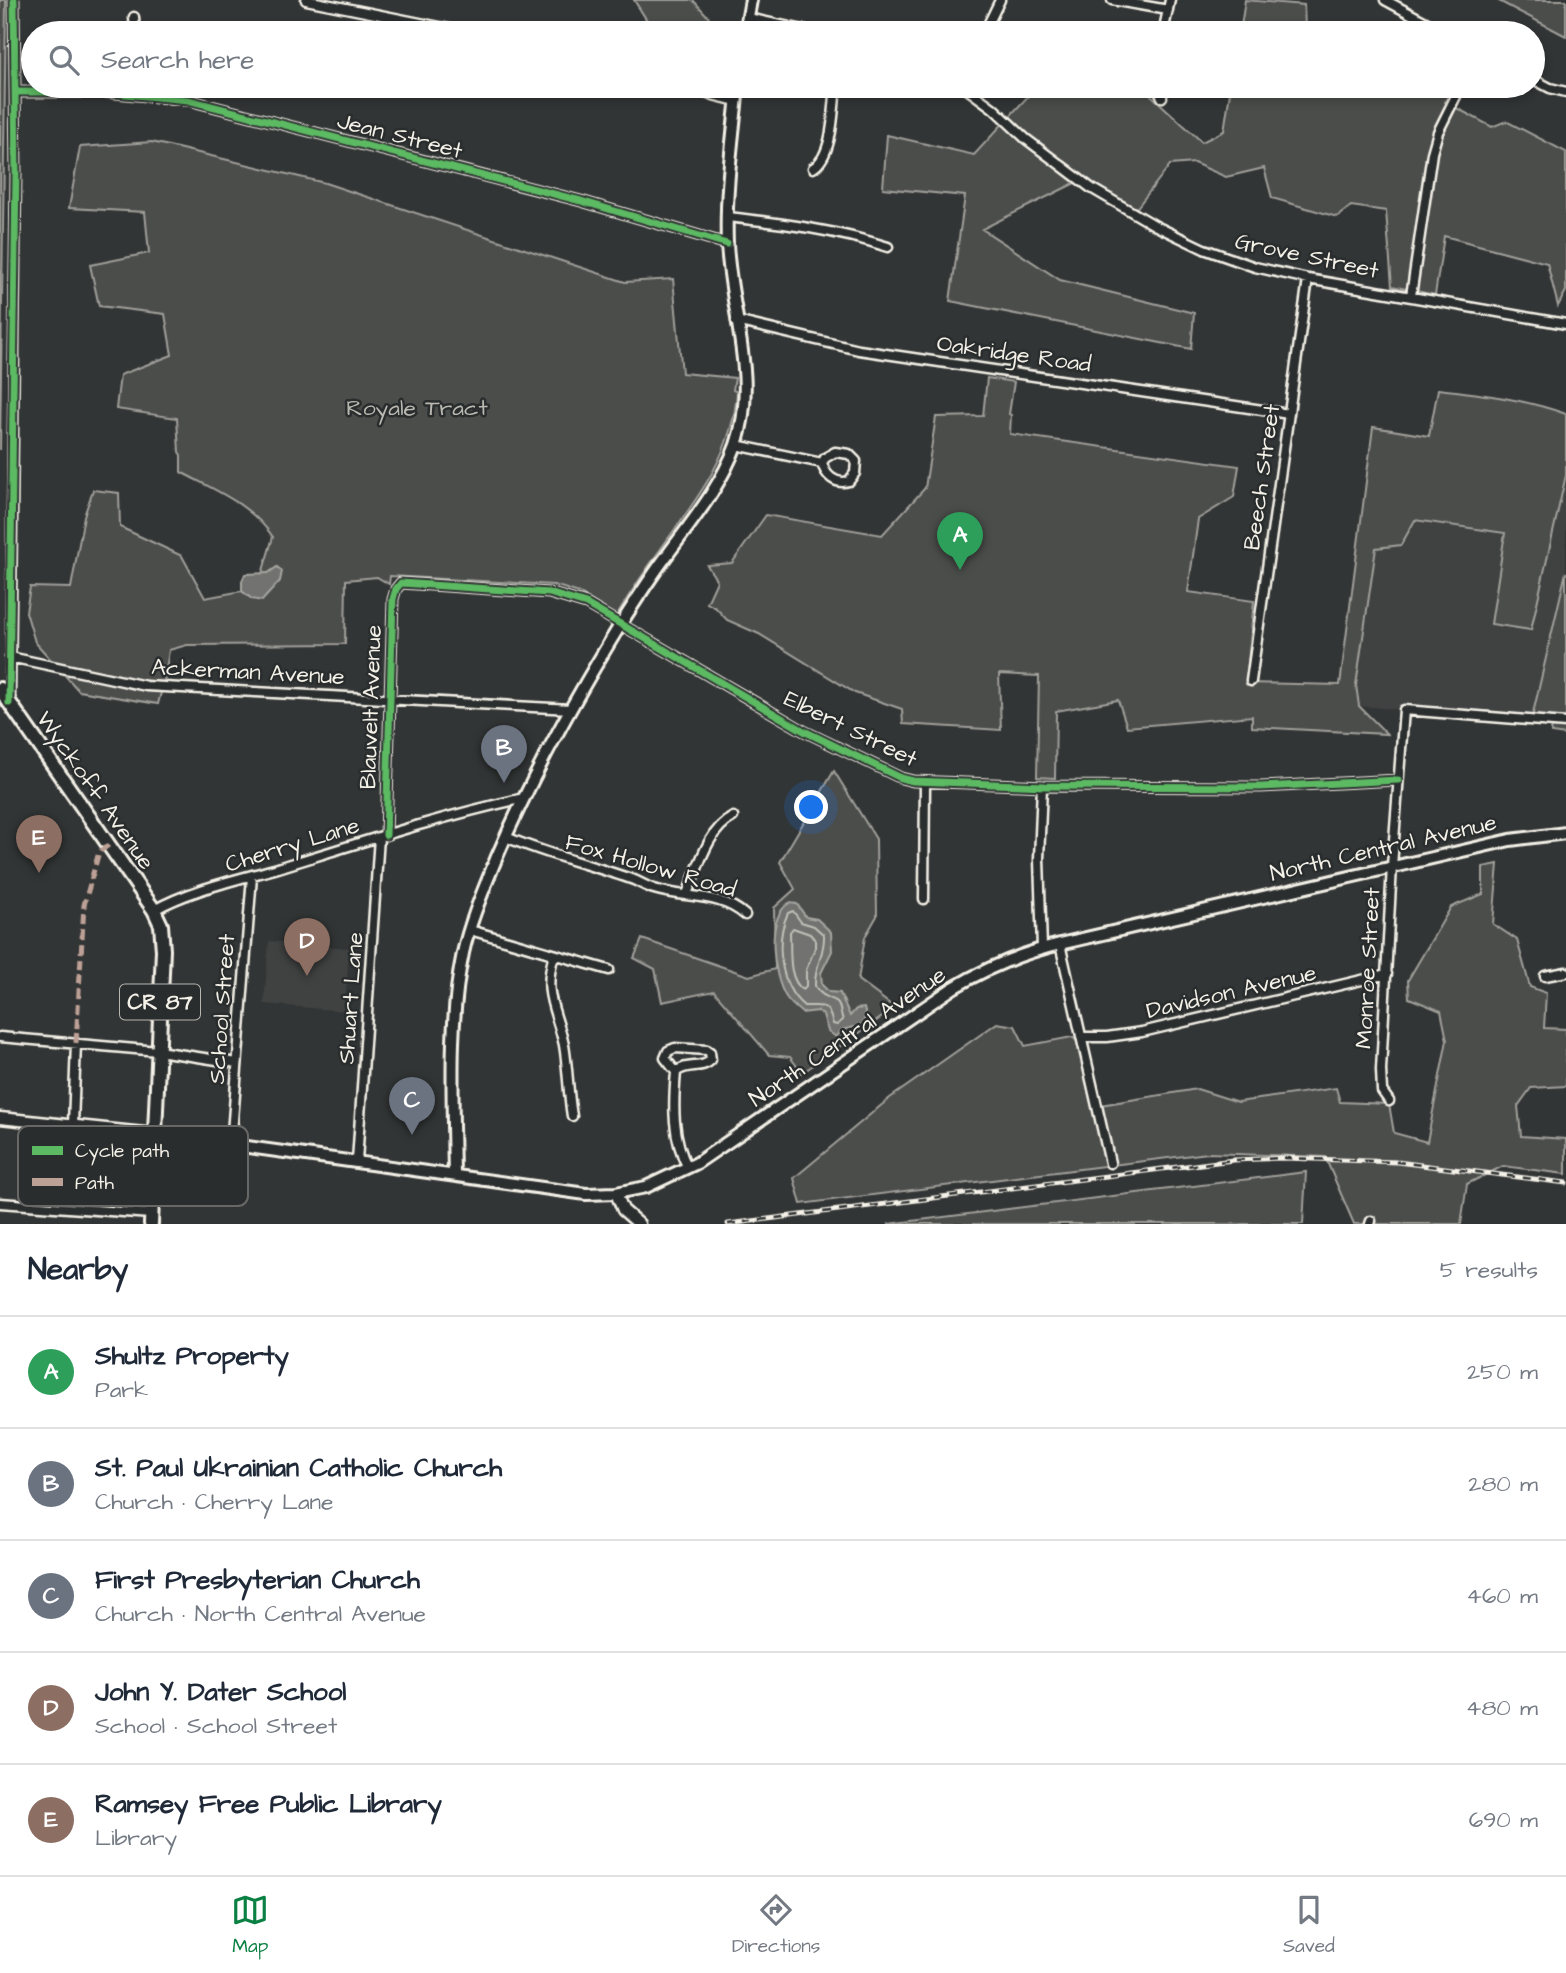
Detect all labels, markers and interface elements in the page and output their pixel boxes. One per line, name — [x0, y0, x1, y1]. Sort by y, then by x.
search box — [21, 21, 1545, 98]
icon: search — [45, 41, 83, 79]
text: Search here — [101, 42, 254, 78]
street label: Jean Street — [334, 105, 466, 167]
street label: Grove Street — [1232, 225, 1382, 287]
street label: Oakridge Road — [934, 327, 1093, 382]
park label: Royale Tract — [346, 392, 488, 425]
street label: Beech Street — [1236, 401, 1288, 552]
pin: A — [937, 512, 983, 570]
street label: Blauvelt Avenue — [352, 624, 390, 790]
street label: Ackerman Avenue — [150, 651, 345, 693]
street label: Elbert Street — [778, 683, 923, 775]
street label: Wyckoff Avenue — [28, 705, 162, 877]
pin: B — [481, 725, 527, 783]
your location — [794, 790, 828, 824]
street label: North Central Avenue — [1267, 806, 1500, 890]
street label: Cherry Lane — [221, 809, 364, 882]
pin: E — [16, 815, 62, 873]
street label: Fox Hollow Road — [561, 826, 740, 906]
street label: Monroe Street — [1348, 886, 1388, 1050]
pin: D — [284, 918, 330, 976]
street label: Shuart Lane — [330, 931, 372, 1065]
street label: School Street — [201, 932, 243, 1085]
street label: Davidson Avenue — [1143, 957, 1319, 1027]
street label: North Central Avenue — [743, 959, 952, 1115]
road number: CR 87 — [120, 984, 200, 1020]
pin: C — [389, 1077, 435, 1135]
legend — [18, 1126, 248, 1206]
text: Cycle path — [75, 1138, 170, 1166]
text: Path — [75, 1170, 114, 1197]
text: Nearby — [28, 1249, 128, 1291]
text: 5 results — [1440, 1254, 1538, 1286]
text: Shultz Property — [95, 1338, 289, 1374]
text: A — [44, 1356, 58, 1388]
text: 250 m — [1467, 1356, 1538, 1388]
text: Park — [95, 1374, 148, 1406]
text: St. Paul Ukrainian Catholic Church — [95, 1450, 502, 1486]
text: B — [43, 1468, 59, 1500]
text: 280 m — [1468, 1468, 1538, 1500]
text: Church · Cherry Lane — [95, 1486, 334, 1518]
text: First Presbyterian Church — [95, 1562, 420, 1598]
text: C — [43, 1580, 59, 1612]
text: 460 m — [1466, 1580, 1538, 1612]
text: Church · North Central Avenue — [95, 1598, 426, 1630]
text: John Y. Dater School — [95, 1674, 346, 1710]
text: D — [44, 1692, 58, 1724]
text: 480 m — [1466, 1692, 1538, 1724]
text: School · School Street — [95, 1710, 337, 1742]
text: Ramsey Free Public Library — [95, 1786, 442, 1822]
text: E — [44, 1804, 58, 1836]
text: 690 m — [1469, 1804, 1538, 1836]
text: Library — [95, 1822, 177, 1854]
tab: Map — [231, 1891, 269, 1960]
tab: Directions — [732, 1891, 820, 1960]
tab: Saved — [1283, 1891, 1335, 1960]

